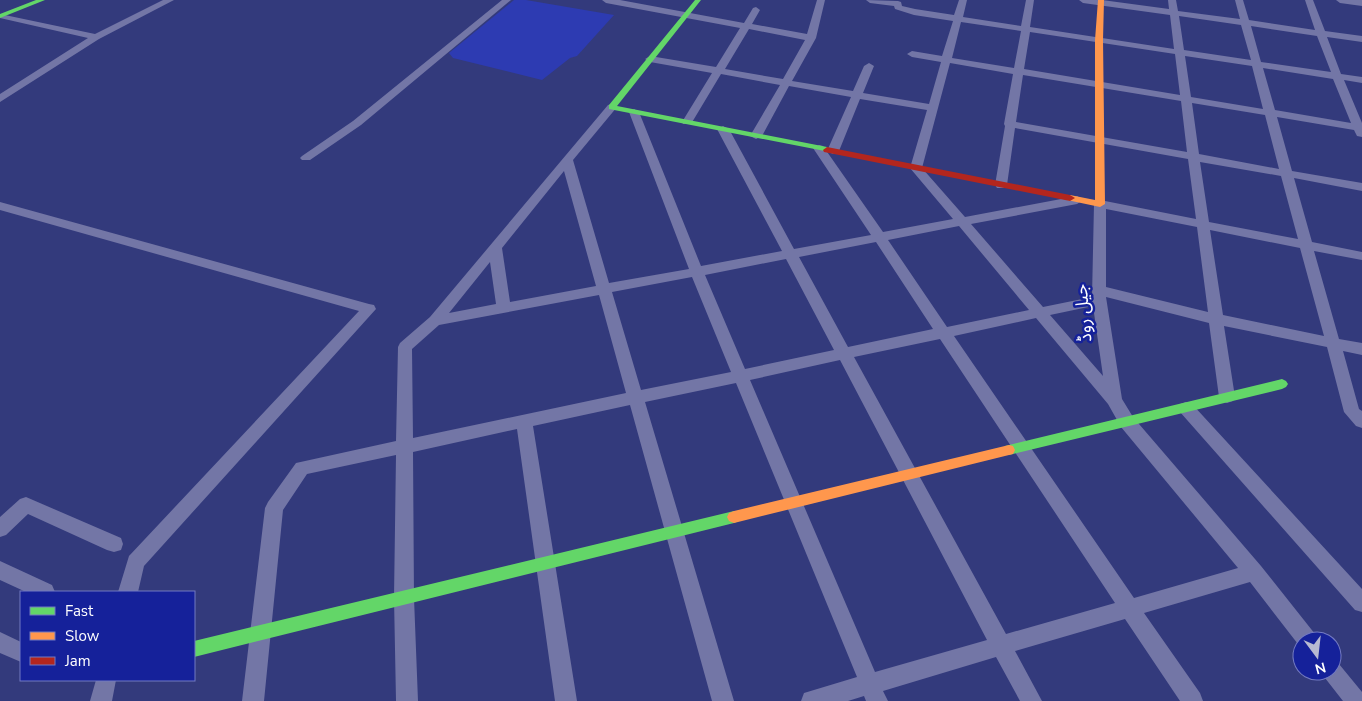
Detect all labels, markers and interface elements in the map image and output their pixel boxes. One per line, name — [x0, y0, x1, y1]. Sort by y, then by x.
street label: جیل روڈ — [1069, 283, 1097, 343]
legend — [20, 591, 195, 681]
text: Fast — [65, 601, 94, 621]
text: Slow — [65, 626, 100, 646]
north arrow — [1292, 631, 1342, 681]
text: Jam — [64, 651, 91, 671]
text: N — [1313, 658, 1328, 679]

